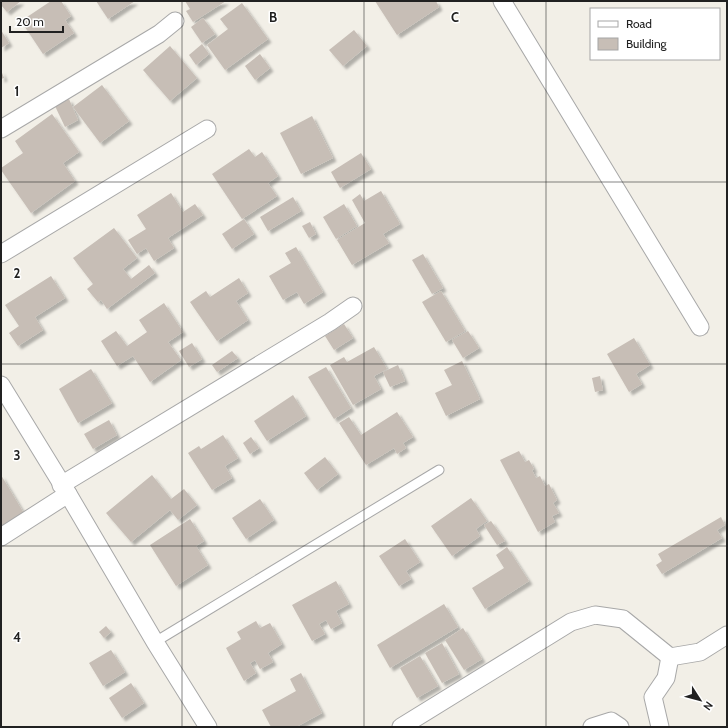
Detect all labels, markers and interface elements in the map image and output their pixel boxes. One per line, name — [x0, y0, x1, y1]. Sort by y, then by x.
scale bar — [10, 8, 63, 34]
legend — [590, 8, 720, 60]
text: B — [269, 9, 277, 25]
text: C — [451, 9, 459, 25]
text: 20 m — [16, 14, 44, 29]
text: Road — [626, 16, 652, 31]
text: Building — [626, 36, 668, 51]
text: 1 — [15, 83, 19, 99]
text: 2 — [14, 265, 21, 281]
text: 3 — [13, 447, 21, 463]
text: 4 — [13, 629, 21, 645]
north arrow — [680, 680, 720, 720]
text: N — [700, 699, 716, 713]

